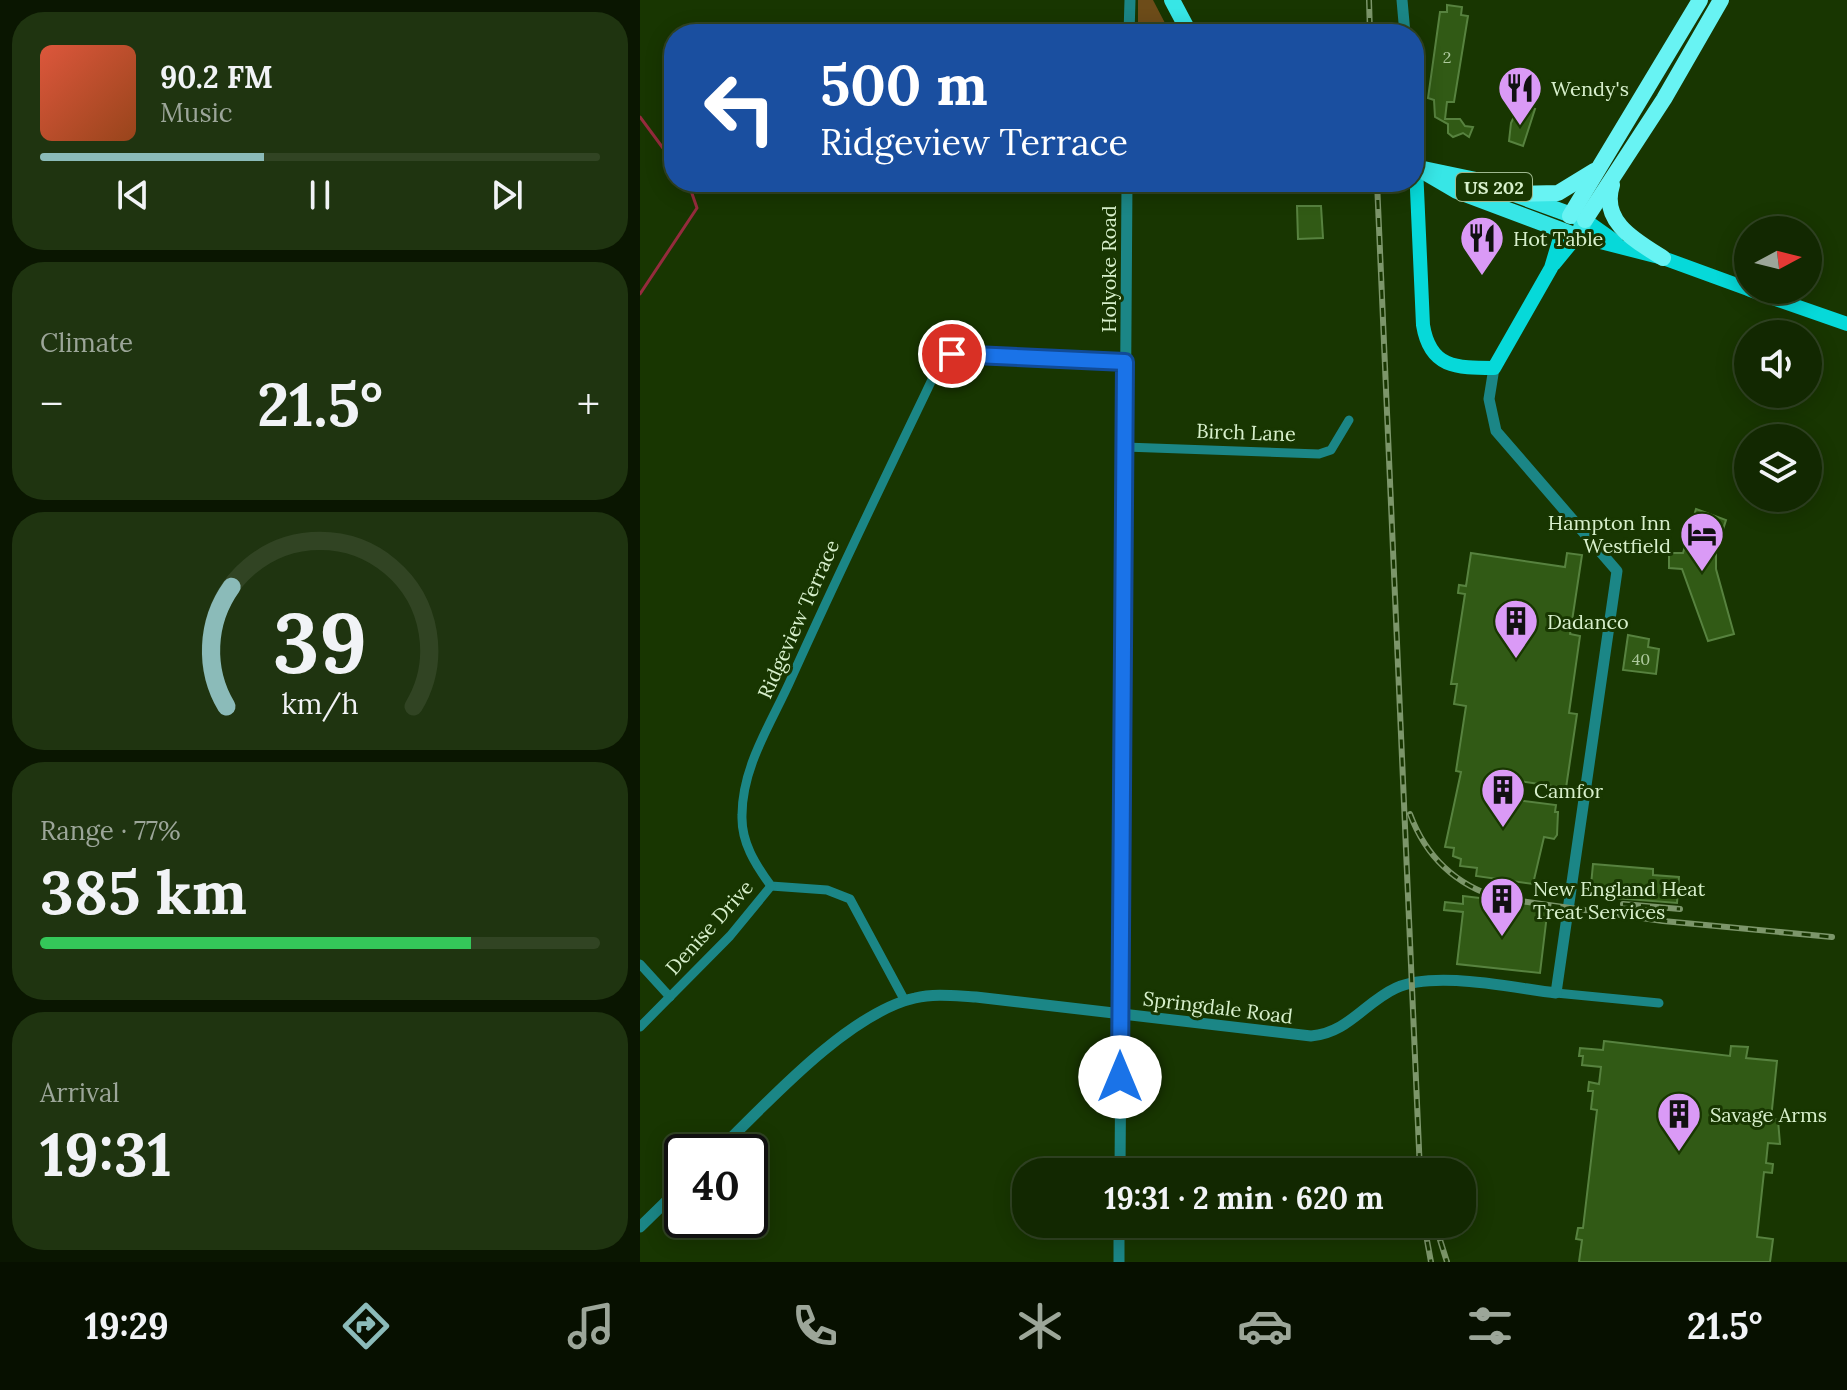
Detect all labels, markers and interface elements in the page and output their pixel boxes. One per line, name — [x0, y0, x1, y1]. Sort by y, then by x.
house number: 2 — [1443, 47, 1451, 67]
text: 500 m — [820, 49, 988, 120]
icon: left — [688, 56, 792, 160]
text: 90.2 FM — [160, 58, 273, 96]
restaurant icon: Wendy's — [1496, 64, 1544, 127]
place label: Wendy's — [1551, 76, 1629, 101]
text: Music — [160, 96, 233, 129]
text: Ridgeview Terrace — [820, 119, 1128, 165]
icon: previous — [111, 173, 155, 217]
icon: pause — [298, 173, 342, 217]
icon: next — [485, 173, 529, 217]
road number: US 202 — [1456, 173, 1532, 201]
street label: Holyoke Road — [1096, 205, 1121, 333]
restaurant icon: Hot Table — [1458, 214, 1506, 277]
north arrow — [1734, 216, 1822, 304]
map controls — [1734, 216, 1822, 512]
place label: Hot Table — [1513, 226, 1604, 251]
pin — [918, 320, 986, 388]
button: sound — [1734, 320, 1822, 408]
text: Climate — [40, 326, 133, 359]
icon: arrive — [930, 332, 974, 376]
text: 21.5° — [257, 366, 383, 442]
text: − — [40, 376, 63, 432]
text: + — [577, 376, 600, 432]
street label: Birch Lane — [1196, 418, 1296, 446]
button: layers — [1734, 424, 1822, 512]
place label: Hampton Inn Westfield — [1548, 510, 1671, 558]
hotel icon: Hampton Inn Westfield — [1678, 510, 1726, 573]
street label: Ridgeview Terrace — [752, 536, 844, 702]
text: 39 — [273, 589, 367, 696]
building icon: Dadanco — [1492, 597, 1540, 660]
place label: Dadanco — [1547, 609, 1629, 634]
house number: 40 — [1632, 649, 1650, 669]
text: km/h — [281, 685, 359, 722]
building icon: Camfor — [1479, 766, 1527, 829]
place label: Camfor — [1534, 778, 1604, 803]
text: Range · 77% — [40, 814, 181, 847]
text: 385 km — [40, 854, 247, 930]
street label: Denise Drive — [660, 874, 758, 980]
building icon: New England Heat Treat Services — [1478, 875, 1526, 938]
place label: New England Heat Treat Services — [1533, 876, 1705, 924]
street label: Springdale Road — [1142, 985, 1294, 1029]
position arrow — [1078, 1035, 1162, 1119]
text: Arrival — [40, 1076, 119, 1109]
building icon: Savage Arms — [1655, 1090, 1703, 1153]
place label: Savage Arms — [1710, 1102, 1827, 1127]
text: 19:31 — [40, 1116, 172, 1192]
speed limit sign: 40 — [664, 1134, 768, 1238]
text: 19:31 · 2 min · 620 m — [1104, 1179, 1384, 1217]
icon: directions — [338, 1298, 394, 1354]
icon: music — [563, 1298, 619, 1354]
icon: phone — [787, 1298, 843, 1354]
icon: climate — [1012, 1298, 1068, 1354]
icon: car — [1237, 1298, 1293, 1354]
icon: filters — [1462, 1298, 1518, 1354]
text: 19:29 — [84, 1303, 169, 1349]
text: 21.5° — [1687, 1303, 1762, 1349]

